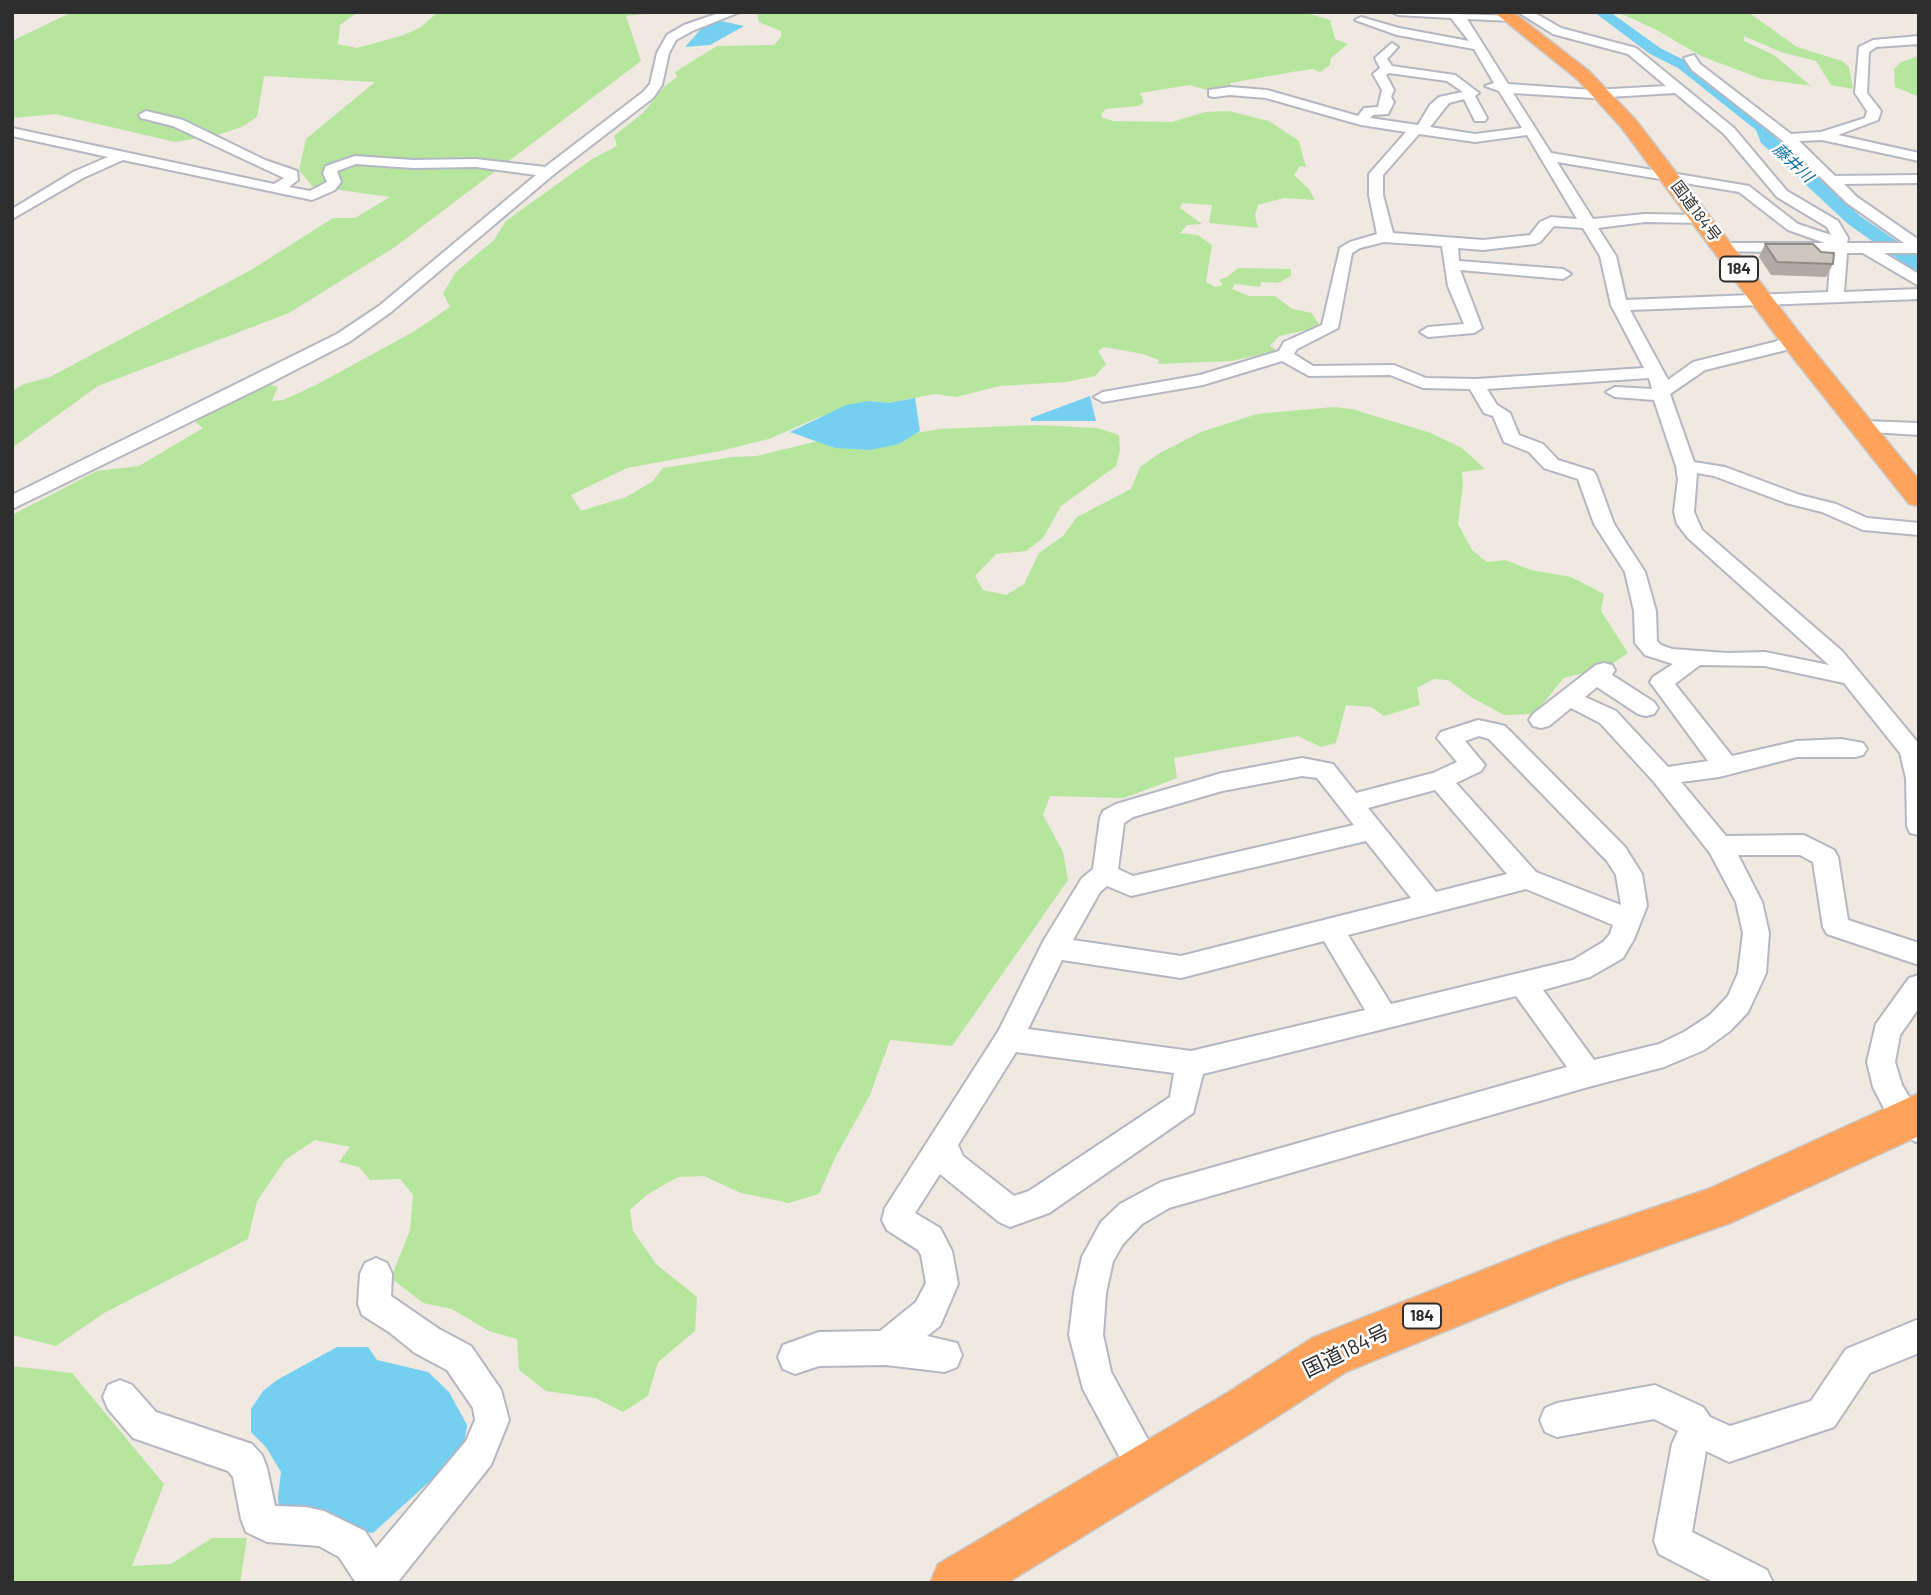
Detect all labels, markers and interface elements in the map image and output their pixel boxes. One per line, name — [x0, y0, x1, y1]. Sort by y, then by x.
water label: 藤井川 — [1769, 140, 1817, 186]
street label: 国道184号 — [1667, 177, 1725, 245]
road number: 184 — [1720, 256, 1758, 282]
road number: 184 — [1403, 1304, 1441, 1328]
street label: 国道184号 — [1299, 1319, 1393, 1383]

